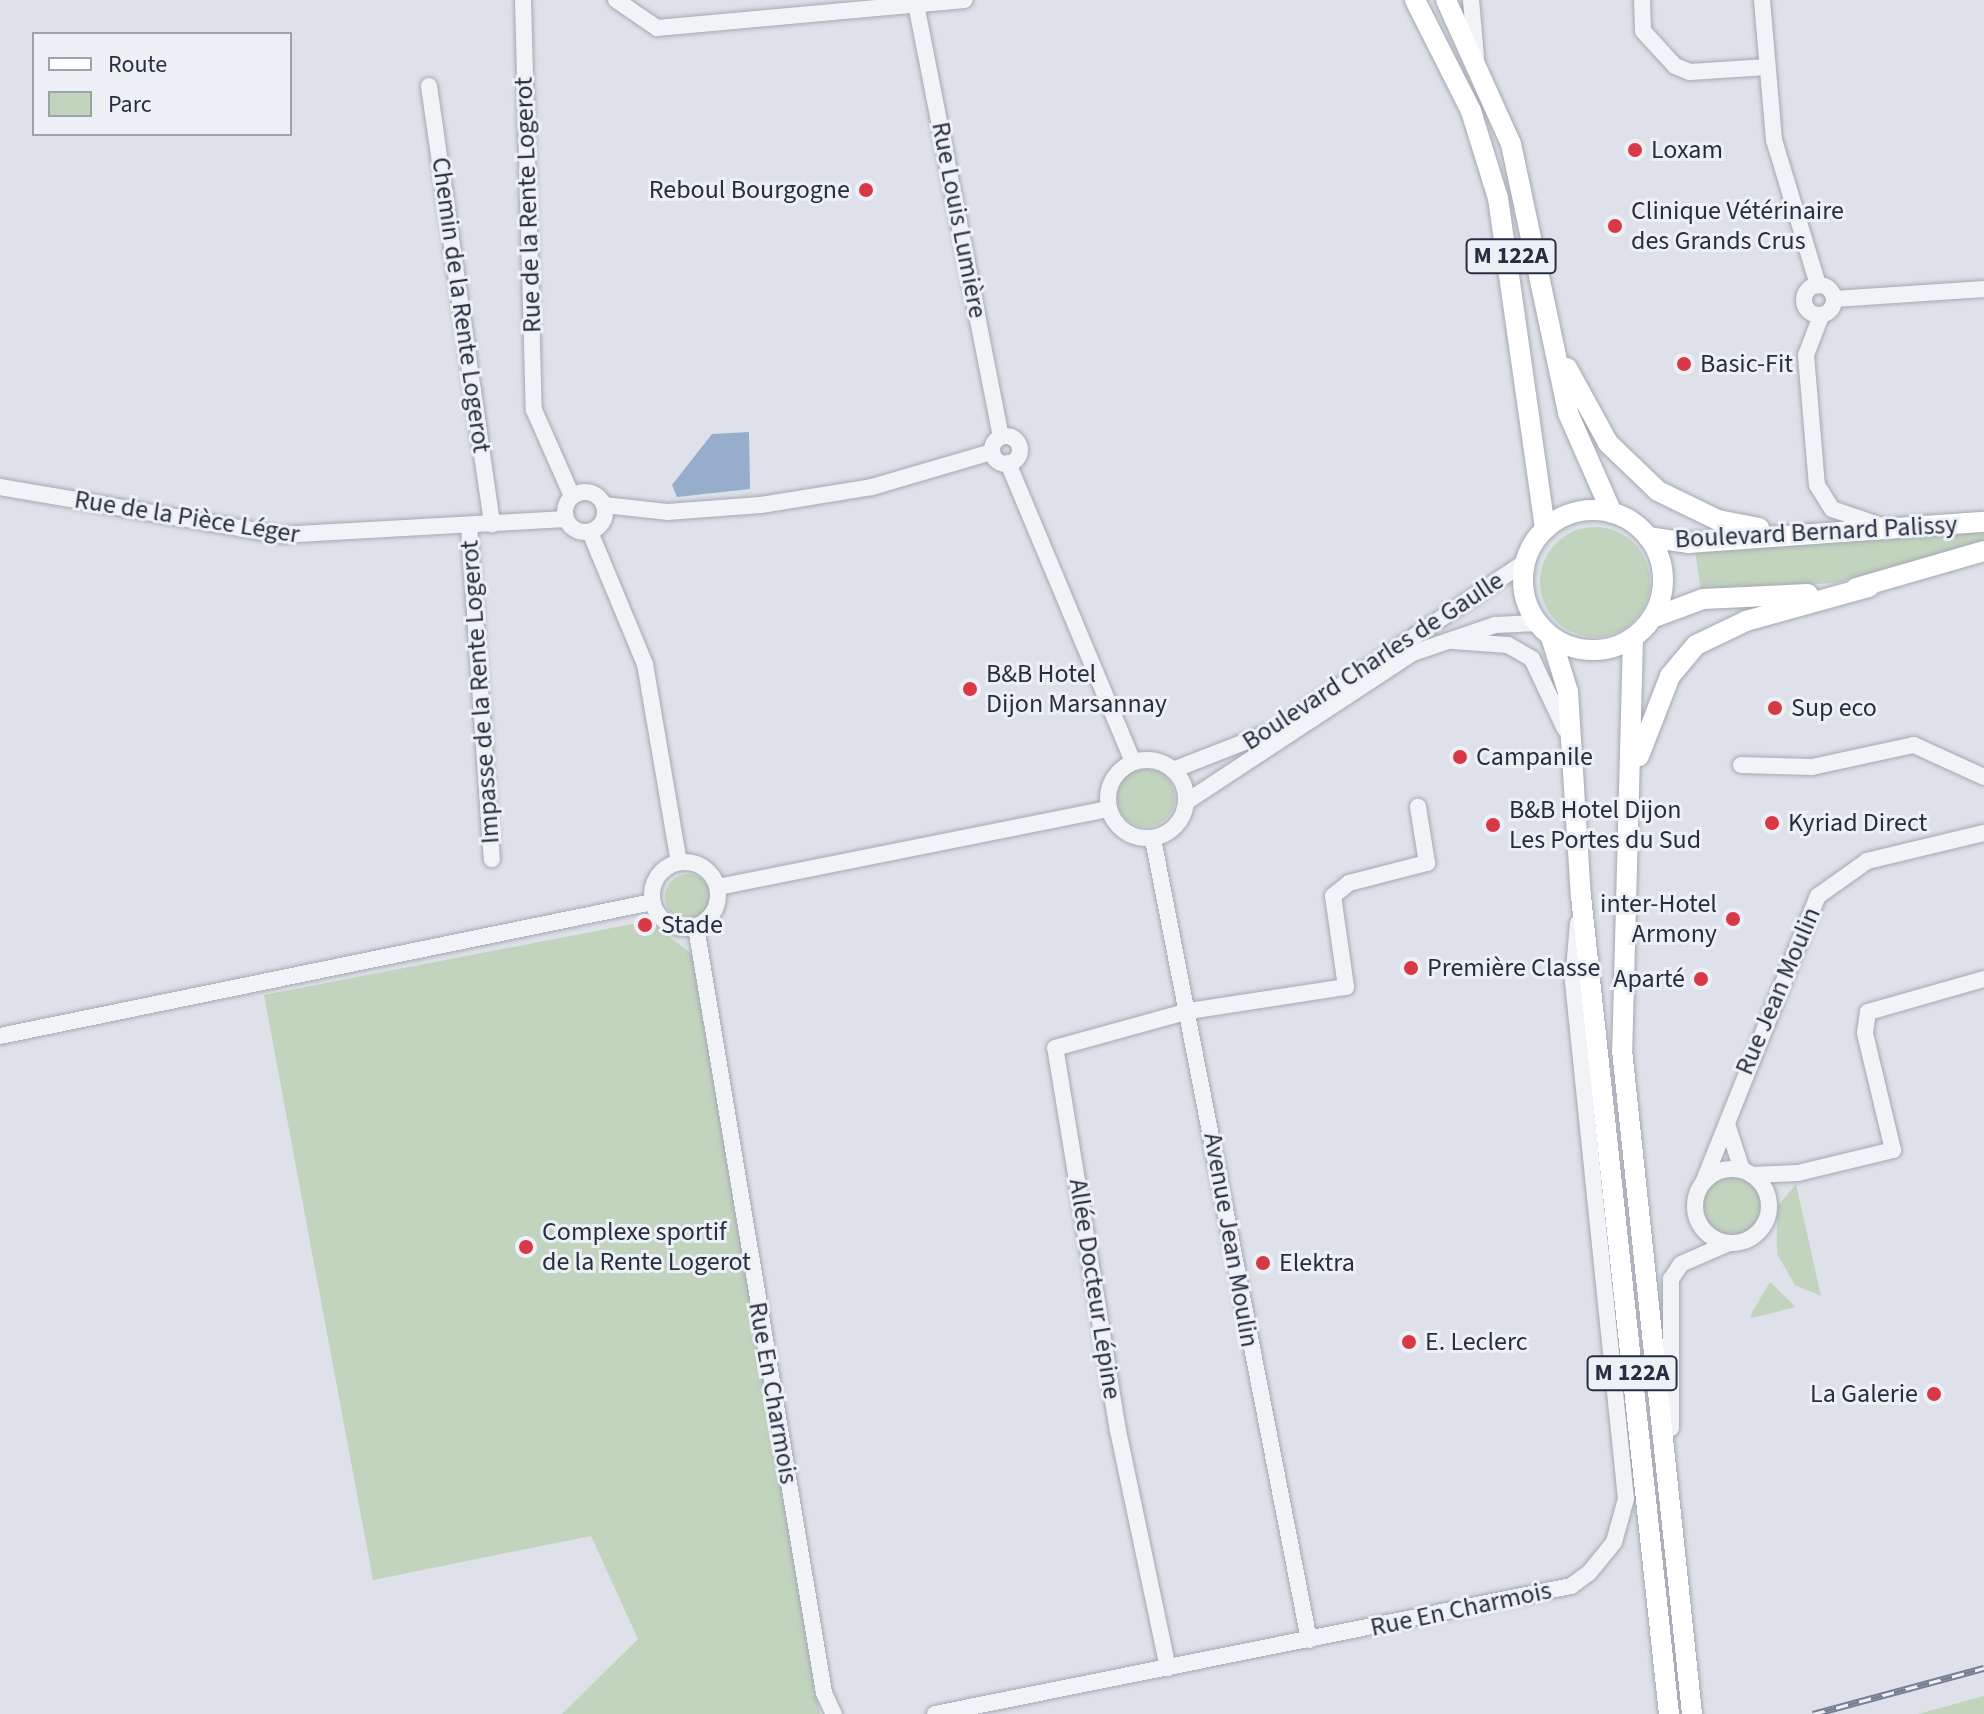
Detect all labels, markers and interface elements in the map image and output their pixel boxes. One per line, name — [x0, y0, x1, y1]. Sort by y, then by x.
legend — [32, 32, 292, 136]
text: Route — [108, 47, 167, 82]
street label: Rue de la Rente Logerot — [508, 77, 548, 333]
text: Parc — [108, 87, 152, 122]
street label: Rue Louis Lumière — [925, 119, 993, 321]
place label: Loxam — [1651, 134, 1723, 166]
marker: Loxam — [1626, 141, 1644, 159]
street label: Chemin de la Rente Logerot — [425, 155, 497, 455]
place label: Reboul Bourgogne — [649, 174, 850, 206]
marker: Reboul Bourgogne — [857, 181, 875, 199]
place label: Clinique Vétérinaire des Grands Crus — [1631, 195, 1844, 256]
marker: Clinique Vétérinaire des Grands Crus — [1606, 217, 1624, 235]
road number: M 122A — [1465, 236, 1557, 276]
place label: Basic-Fit — [1700, 348, 1793, 380]
marker: Basic-Fit — [1675, 355, 1693, 373]
street label: Rue de la Pièce Léger — [72, 484, 302, 550]
street label: Boulevard Bernard Palissy — [1674, 509, 1958, 555]
street label: Impasse de la Rente Logerot — [454, 539, 506, 845]
street label: Boulevard Charles de Gaulle — [1237, 565, 1509, 757]
place label: B&B Hotel Dijon Marsannay — [986, 658, 1167, 720]
marker: B&B Hotel Dijon Marsannay — [961, 680, 979, 698]
place label: Sup eco — [1791, 692, 1877, 724]
marker: Sup eco — [1766, 699, 1784, 717]
place label: Campanile — [1476, 741, 1593, 773]
marker: Campanile — [1451, 748, 1469, 766]
place label: B&B Hotel Dijon Les Portes du Sud — [1509, 794, 1701, 856]
place label: Kyriad Direct — [1788, 807, 1927, 839]
marker: Kyriad Direct — [1763, 814, 1781, 832]
marker: B&B Hotel Dijon Les Portes du Sud — [1484, 816, 1502, 834]
place label: inter-Hotel Armony — [1600, 888, 1717, 950]
street label: Rue Jean Moulin — [1729, 903, 1827, 1079]
place label: Stade — [661, 909, 723, 941]
marker: inter-Hotel Armony — [1724, 910, 1742, 928]
marker: Stade — [636, 916, 654, 934]
place label: Première Classe — [1427, 952, 1600, 984]
marker: Première Classe — [1402, 959, 1420, 977]
place label: Aparté — [1613, 963, 1685, 995]
marker: Aparté — [1692, 970, 1710, 988]
street label: Avenue Jean Moulin — [1197, 1130, 1265, 1350]
street label: Allée Docteur Lépine — [1062, 1176, 1128, 1402]
place label: Complexe sportif de la Rente Logerot — [542, 1216, 751, 1278]
marker: Complexe sportif de la Rente Logerot — [517, 1238, 535, 1256]
place label: Elektra — [1279, 1247, 1355, 1279]
marker: Elektra — [1254, 1254, 1272, 1272]
street label: Rue En Charmois — [742, 1300, 804, 1486]
place label: E. Leclerc — [1425, 1326, 1528, 1358]
marker: E. Leclerc — [1400, 1333, 1418, 1351]
road number: M 122A — [1586, 1353, 1678, 1393]
place label: La Galerie — [1810, 1378, 1918, 1410]
marker: La Galerie — [1925, 1385, 1943, 1403]
street label: Rue En Charmois — [1368, 1575, 1554, 1643]

